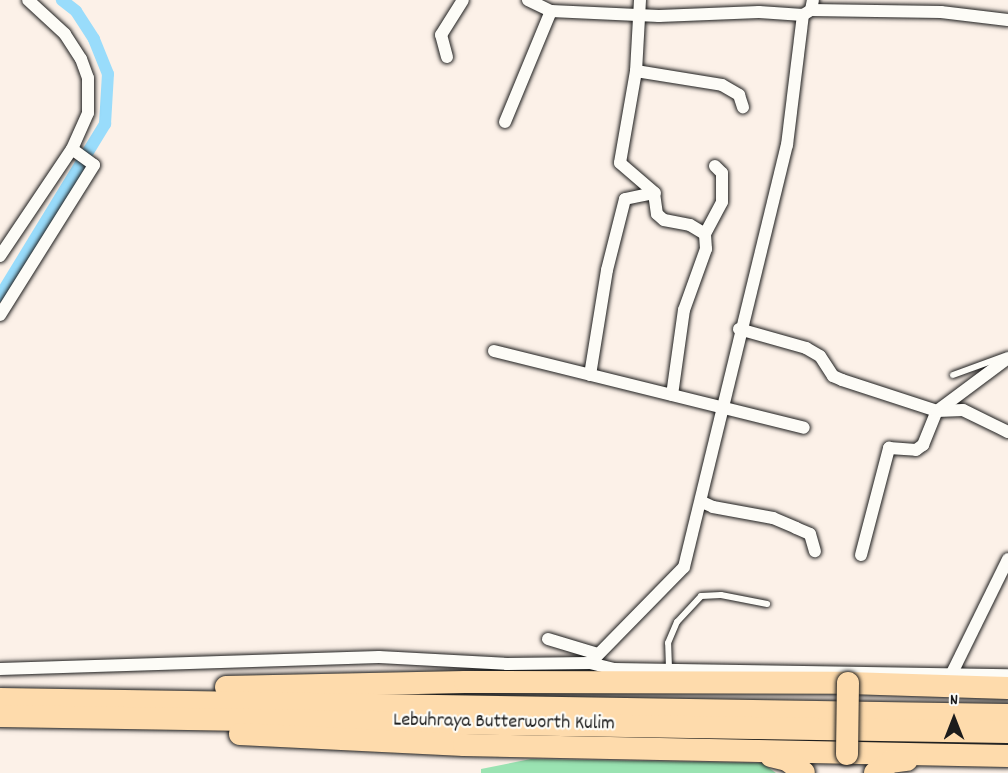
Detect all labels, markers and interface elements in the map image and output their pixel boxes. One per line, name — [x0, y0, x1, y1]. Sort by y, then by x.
north arrow — [924, 689, 984, 749]
text: N — [950, 689, 958, 712]
street label: Lebuhraya Butterworth Kulim — [393, 709, 615, 737]

